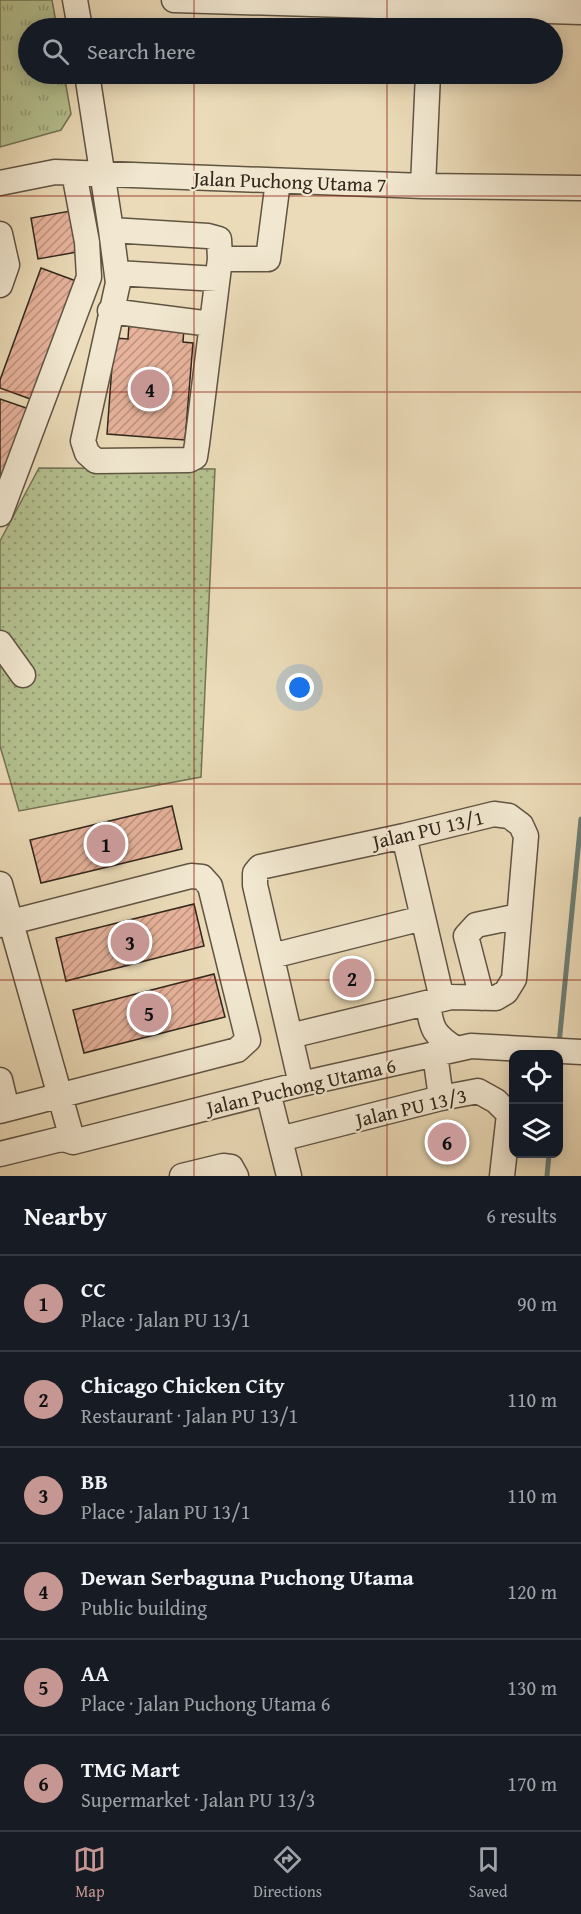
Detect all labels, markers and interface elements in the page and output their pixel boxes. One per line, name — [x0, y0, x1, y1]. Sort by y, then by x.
search box — [18, 18, 563, 84]
icon: search — [39, 35, 72, 68]
text: Search here — [87, 35, 196, 67]
street label: Jalan Puchong Utama 7 — [190, 163, 387, 199]
pin: 4 — [130, 366, 170, 412]
your location — [285, 673, 314, 702]
street label: Jalan PU 13/1 — [367, 802, 486, 857]
pin: 1 — [86, 822, 126, 866]
pin: 3 — [110, 920, 150, 964]
pin: 2 — [332, 956, 372, 1000]
pin: 5 — [130, 990, 168, 1036]
street label: Jalan Puchong Utama 6 — [201, 1050, 398, 1123]
map controls — [509, 1050, 563, 1158]
button: locate — [509, 1050, 563, 1104]
street label: Jalan PU 13/3 — [350, 1080, 469, 1135]
button: layers — [509, 1104, 563, 1158]
pin: 6 — [428, 1120, 466, 1164]
text: Nearby — [24, 1196, 107, 1235]
text: 6 results — [486, 1201, 557, 1230]
text: CC — [81, 1273, 106, 1305]
text: 1 — [38, 1289, 49, 1318]
text: 90 m — [517, 1289, 557, 1318]
text: Place · Jalan PU 13/1 — [81, 1305, 250, 1334]
text: Chicago Chicken City — [81, 1369, 285, 1401]
text: 2 — [38, 1385, 49, 1414]
text: 110 m — [507, 1385, 557, 1414]
text: Restaurant · Jalan PU 13/1 — [81, 1401, 298, 1430]
text: BB — [81, 1465, 108, 1497]
text: 3 — [38, 1481, 49, 1510]
text: 110 m — [507, 1481, 557, 1510]
text: Place · Jalan PU 13/1 — [81, 1497, 250, 1526]
text: Dewan Serbaguna Puchong Utama — [81, 1561, 414, 1593]
text: 4 — [38, 1577, 49, 1606]
text: 120 m — [507, 1577, 557, 1606]
text: Public building — [81, 1593, 207, 1622]
text: AA — [81, 1657, 109, 1689]
text: 5 — [38, 1673, 49, 1702]
text: 130 m — [507, 1673, 557, 1702]
text: Place · Jalan Puchong Utama 6 — [81, 1689, 330, 1718]
text: TMG Mart — [81, 1753, 180, 1785]
text: 6 — [38, 1769, 49, 1798]
text: 170 m — [507, 1769, 557, 1798]
text: Supermarket · Jalan PU 13/3 — [81, 1785, 315, 1814]
tab: Map — [73, 1843, 106, 1903]
tab: Directions — [253, 1843, 322, 1903]
tab: Saved — [469, 1843, 508, 1903]

